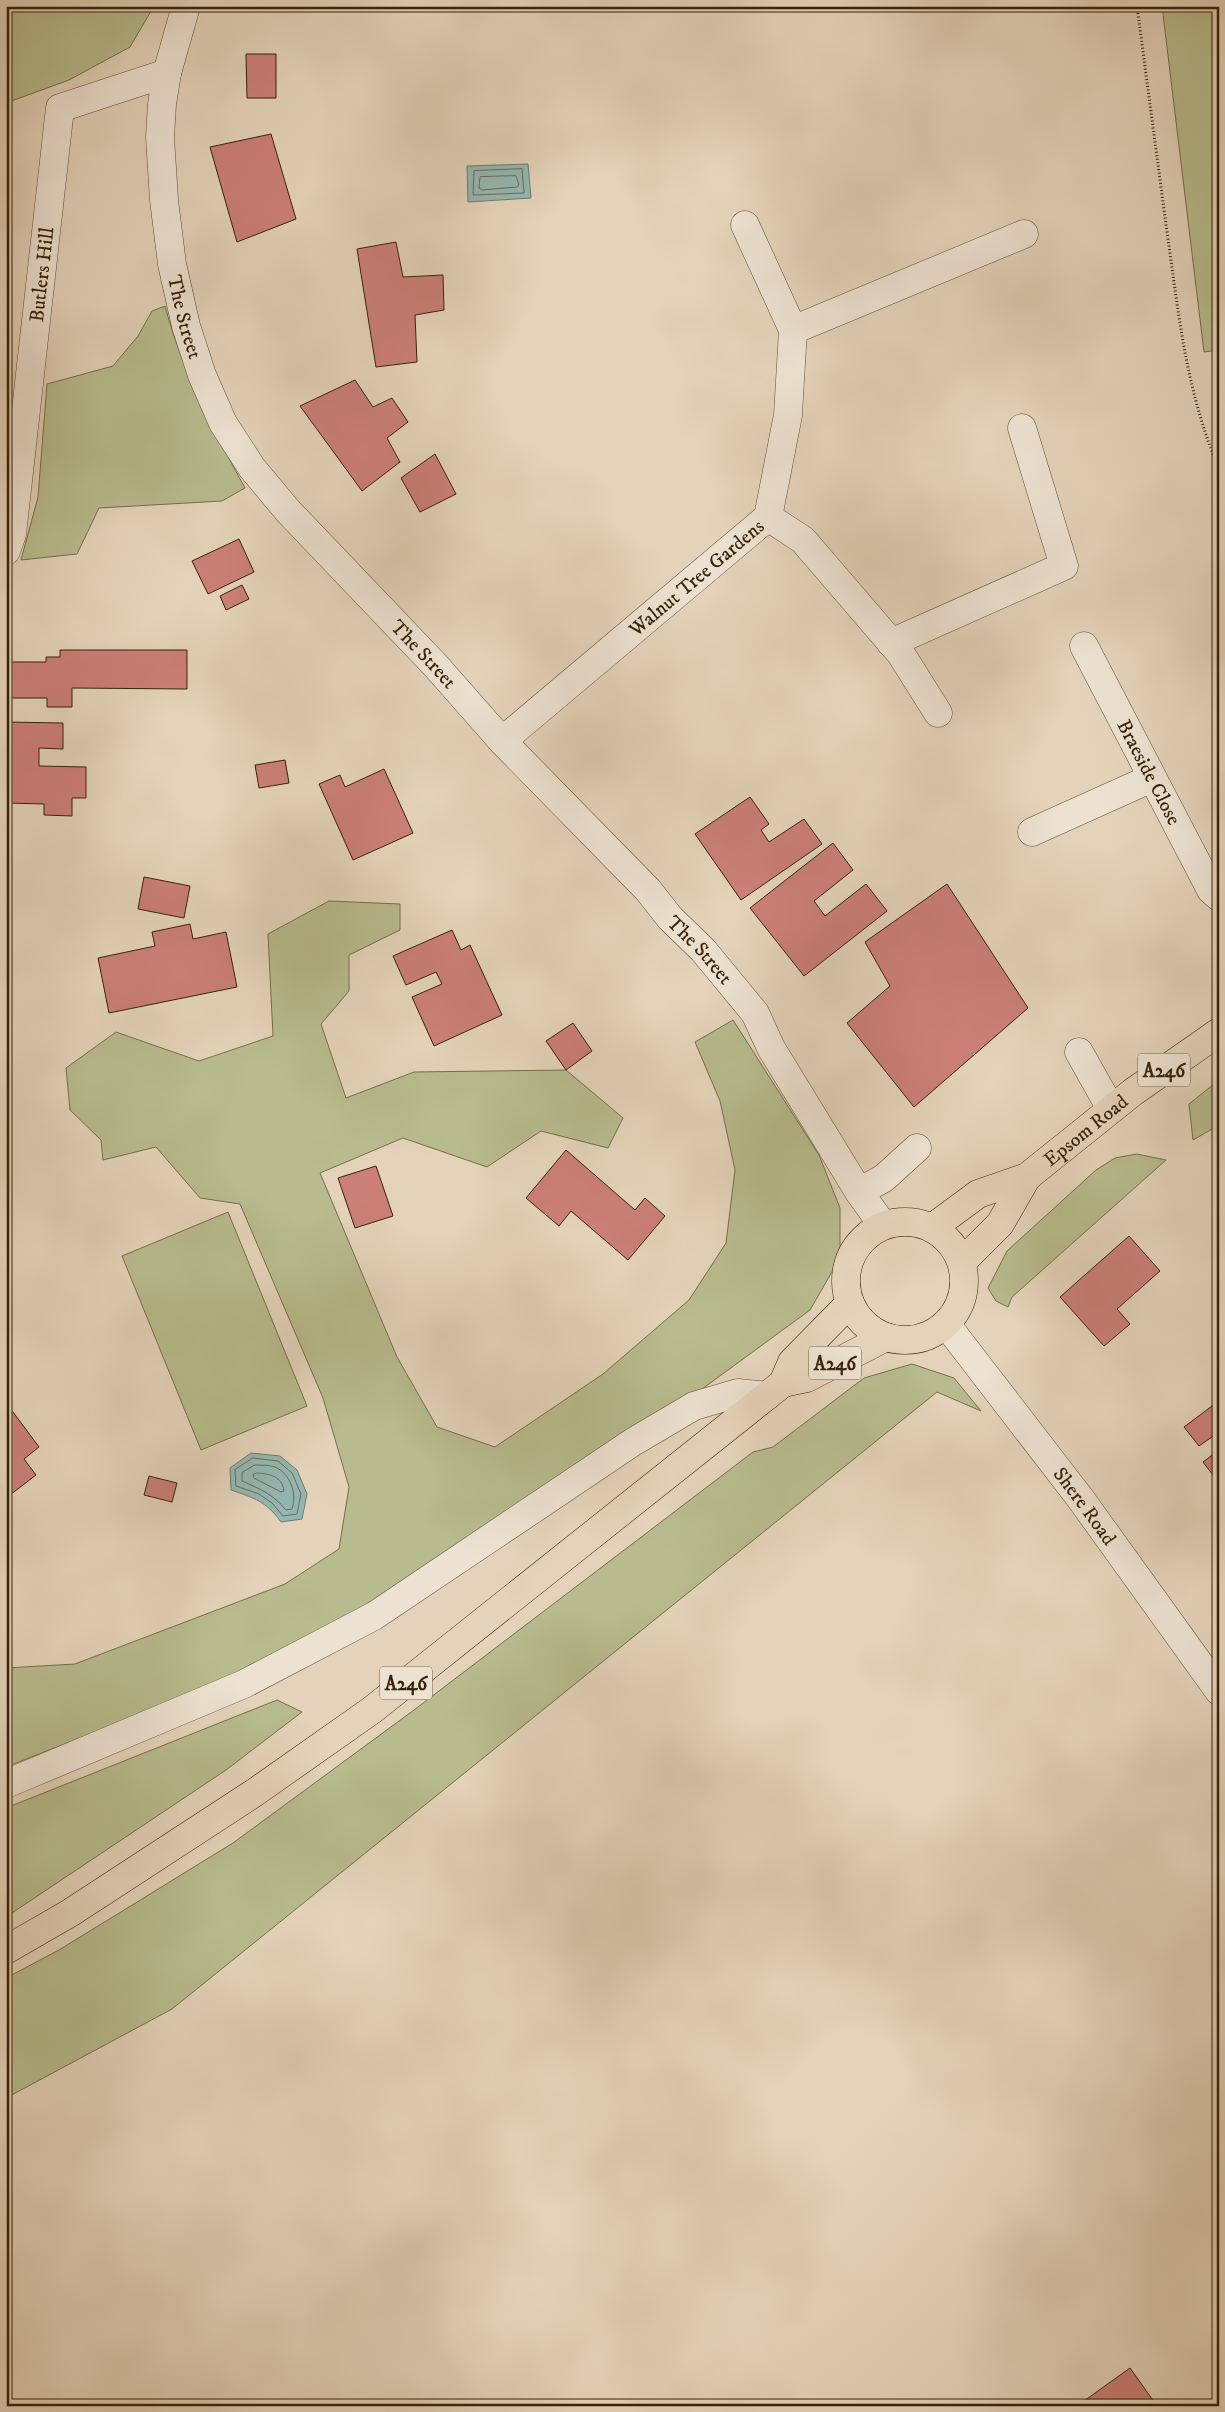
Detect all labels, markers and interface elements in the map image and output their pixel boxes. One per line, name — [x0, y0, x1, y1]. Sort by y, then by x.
street label: Butlers Hill — [25, 226, 60, 324]
street label: The Street — [161, 273, 207, 362]
street label: Walnut Tree Gardens — [624, 514, 770, 643]
street label: The Street — [385, 615, 461, 694]
street label: Braeside Close — [1111, 716, 1186, 829]
street label: The Street — [661, 911, 737, 990]
road number: A246 — [1138, 1054, 1190, 1086]
street label: Epsom Road — [1039, 1090, 1134, 1173]
road number: A246 — [809, 1346, 861, 1380]
street label: Shere Road — [1047, 1463, 1121, 1551]
road number: A246 — [380, 1666, 432, 1700]

